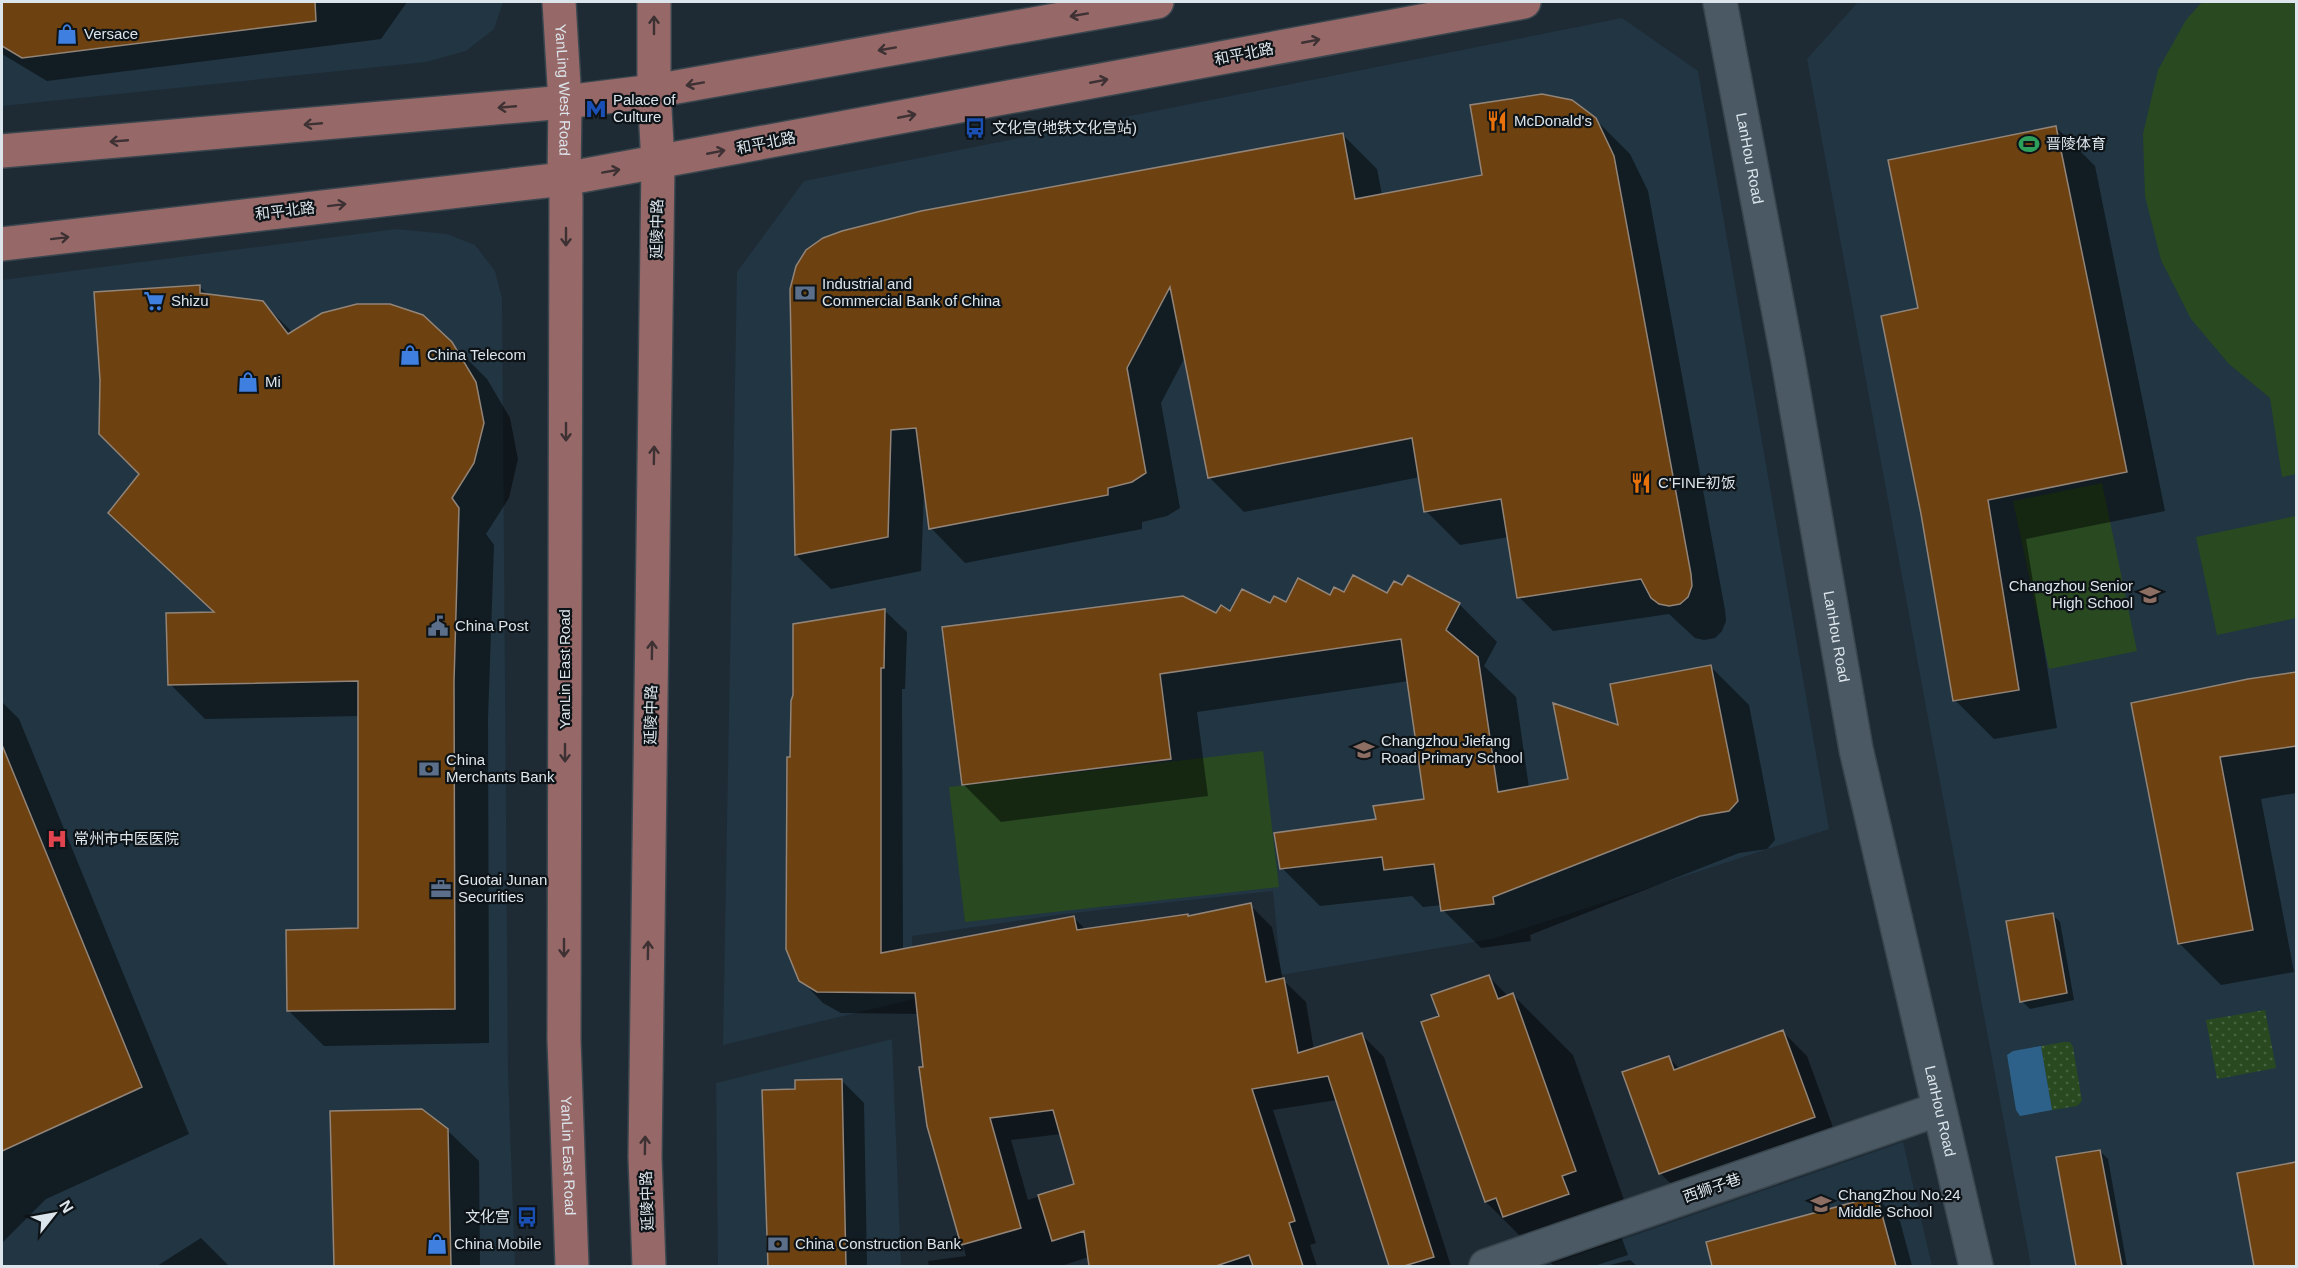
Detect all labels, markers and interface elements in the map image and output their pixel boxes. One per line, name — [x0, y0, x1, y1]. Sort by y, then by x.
one-way arrow — [1070, 10, 1089, 21]
one-way arrow — [648, 16, 660, 36]
shop icon: Versace — [55, 22, 79, 46]
street label: YanLing West Road — [552, 23, 574, 156]
place label: Versace — [84, 25, 138, 42]
one-way arrow — [1301, 35, 1321, 46]
street label: 和平北路 — [1213, 39, 1275, 68]
one-way arrow — [878, 44, 897, 55]
one-way arrow — [1089, 75, 1108, 86]
one-way arrow — [686, 78, 705, 89]
place label: Palace of Culture — [613, 91, 676, 125]
metro station icon: Palace of Culture — [584, 97, 608, 121]
one-way arrow — [498, 102, 518, 113]
restaurant icon: McDonald's — [1485, 109, 1509, 133]
one-way arrow — [897, 110, 917, 121]
street label: LanHou Road — [1733, 111, 1767, 205]
place label: McDonald's — [1514, 112, 1592, 129]
bus stop icon: 文化宫(地铁文化宫站) — [963, 116, 987, 140]
one-way arrow — [303, 119, 323, 130]
place label: 文化宫(地铁文化宫站) — [992, 119, 1137, 136]
street label: 和平北路 — [735, 128, 797, 157]
sports icon: 晋陵体育 — [2017, 132, 2041, 156]
place label: 晋陵体育 — [2046, 135, 2106, 152]
one-way arrow — [109, 136, 129, 147]
one-way arrow — [705, 146, 725, 157]
one-way arrow — [600, 165, 620, 176]
street label: 和平北路 — [254, 198, 316, 223]
one-way arrow — [326, 199, 346, 210]
street label: 延陵中路 — [647, 199, 666, 259]
one-way arrow — [560, 227, 572, 247]
one-way arrow — [49, 232, 69, 243]
place label: Industrial and Commercial Bank of China — [822, 275, 1001, 309]
bank icon: Industrial and Commercial Bank of China — [793, 281, 817, 305]
supermarket icon: Shizu — [142, 289, 166, 313]
place label: Shizu — [171, 292, 209, 309]
shop icon: China Telecom — [398, 343, 422, 367]
place label: China Telecom — [427, 346, 526, 363]
shop icon: Mi — [236, 370, 260, 394]
place label: Mi — [265, 373, 281, 390]
one-way arrow — [560, 422, 572, 442]
one-way arrow — [649, 446, 660, 466]
restaurant icon: C'FINE初饭 — [1629, 471, 1653, 495]
place label: C'FINE初饭 — [1658, 474, 1736, 491]
place label: Changzhou Senior High School — [2009, 577, 2133, 611]
school or university icon: Changzhou Senior High School — [2138, 583, 2162, 607]
street label: LanHou Road — [1820, 589, 1853, 683]
street label: YanLin East Road — [556, 609, 573, 729]
public building icon: China Post — [426, 614, 450, 638]
place label: China Post — [455, 617, 529, 634]
one-way arrow — [646, 641, 658, 661]
street label: 延陵中路 — [641, 685, 660, 745]
place label: Changzhou Jiefang Road Primary School — [1381, 732, 1523, 766]
school or university icon: Changzhou Jiefang Road Primary School — [1352, 738, 1376, 762]
one-way arrow — [559, 743, 571, 763]
place label: China Merchants Bank — [446, 751, 555, 785]
bank icon: China Merchants Bank — [417, 757, 441, 781]
hospital icon: 常州市中医医院 — [45, 827, 69, 851]
place label: 常州市中医医院 — [74, 830, 179, 847]
place label: Guotai Junan Securities — [458, 871, 547, 905]
office icon: Guotai Junan Securities — [429, 877, 453, 901]
one-way arrow — [558, 938, 570, 958]
one-way arrow — [642, 941, 654, 961]
street label: LanHou Road — [1922, 1064, 1959, 1158]
street label: YanLin East Road — [558, 1095, 579, 1216]
one-way arrow — [639, 1136, 651, 1156]
street label: 西狮子巷 — [1681, 1170, 1743, 1205]
street label: 延陵中路 — [637, 1171, 656, 1231]
north arrow — [24, 1184, 84, 1244]
place label: ChangZhou No.24 Middle School — [1838, 1186, 1961, 1220]
school or university icon: ChangZhou No.24 Middle School — [1809, 1192, 1833, 1216]
text: N — [56, 1197, 77, 1216]
bus stop icon: 文化宫 — [515, 1205, 539, 1229]
place label: 文化宫 — [465, 1208, 510, 1225]
shop icon: China Mobile — [425, 1232, 449, 1256]
bank icon: China Construction Bank — [766, 1232, 790, 1256]
place label: China Mobile — [454, 1235, 542, 1252]
place label: China Construction Bank — [795, 1235, 961, 1252]

